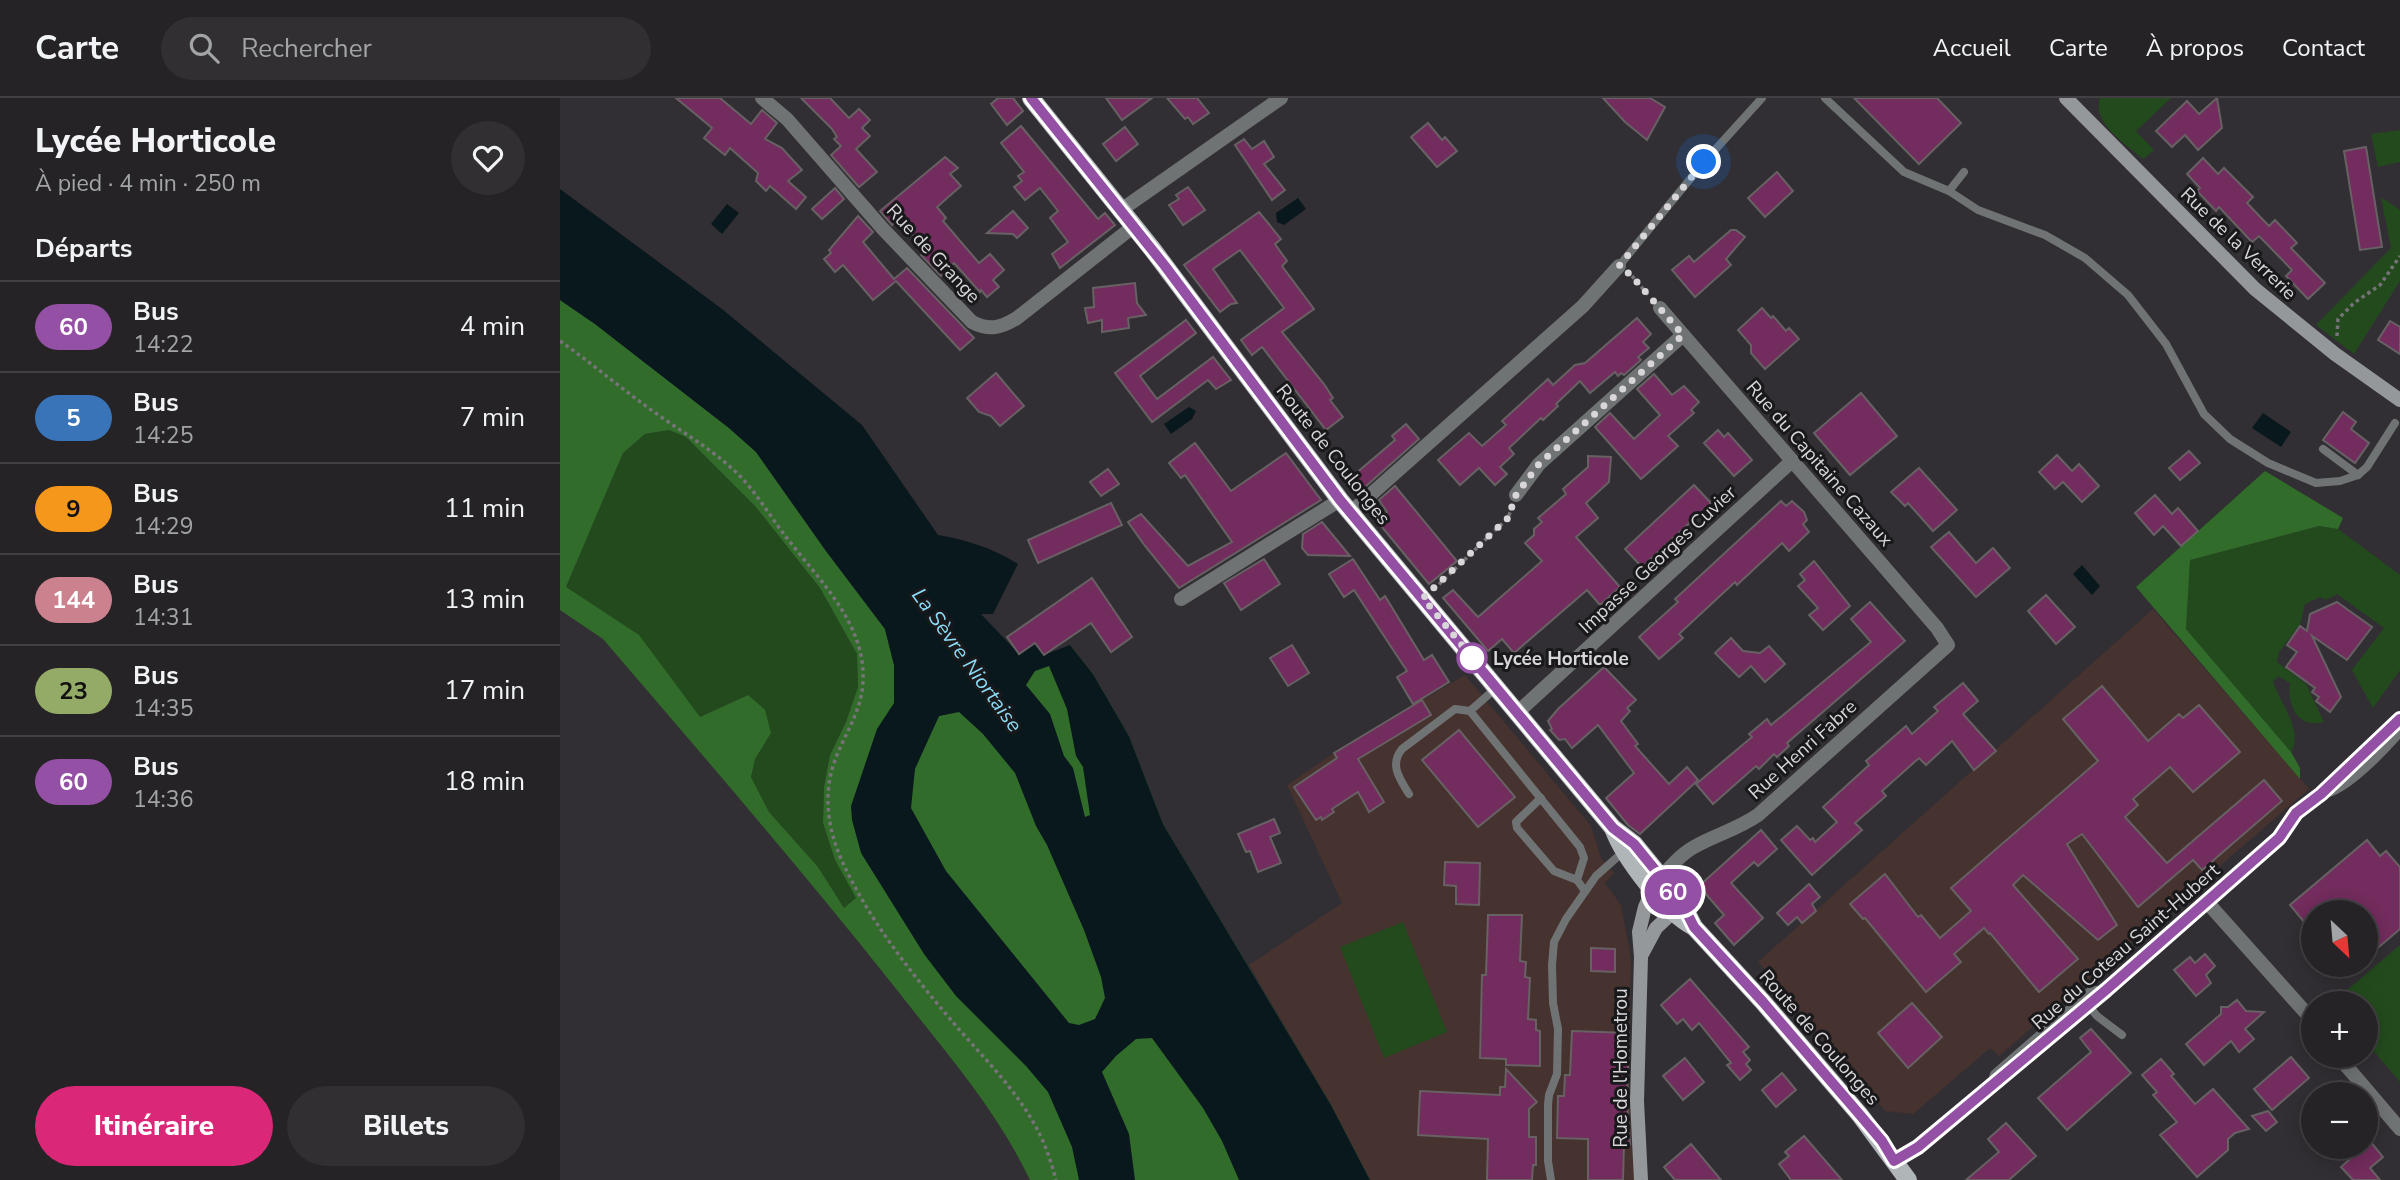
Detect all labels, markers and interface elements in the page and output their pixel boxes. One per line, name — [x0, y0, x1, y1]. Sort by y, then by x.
search box — [161, 17, 651, 80]
text: Carte — [35, 26, 119, 71]
icon: search — [185, 29, 223, 67]
text: Rechercher — [241, 31, 372, 66]
text: Accueil — [1933, 32, 2011, 64]
text: Carte — [2049, 32, 2108, 64]
text: À propos — [2146, 32, 2244, 64]
text: Contact — [2282, 32, 2365, 64]
text: Lycée Horticole — [35, 119, 276, 164]
button: heart — [451, 121, 525, 195]
your location — [1686, 144, 1721, 179]
text: À pied · 4 min · 250 m — [35, 168, 261, 199]
street label: Rue de la Verrerie — [2175, 182, 2302, 306]
street label: Rue de Grange — [880, 198, 986, 309]
text: Départs — [35, 231, 132, 266]
text: Bus — [133, 294, 179, 329]
text: 4 min — [460, 309, 525, 344]
text: 60 — [59, 311, 88, 343]
text: 14:22 — [133, 329, 193, 360]
street label: Rue du Capitaine Cazaux — [1740, 375, 1899, 552]
street label: Route de Coulonges — [1270, 379, 1396, 530]
text: Bus — [133, 385, 179, 420]
text: 7 min — [460, 400, 525, 435]
text: 5 — [66, 402, 81, 434]
text: 14:25 — [133, 420, 193, 451]
text: Bus — [133, 476, 179, 511]
street label: Impasse Georges Cuvier — [1573, 480, 1742, 640]
text: 11 min — [444, 491, 525, 526]
text: 9 — [66, 493, 81, 525]
text: 14:29 — [133, 511, 193, 542]
text: Bus — [133, 567, 179, 602]
text: 13 min — [444, 582, 525, 617]
water label: La Sèvre Niortaise — [905, 582, 1029, 738]
text: 144 — [52, 584, 95, 616]
text: 14:31 — [133, 602, 193, 633]
marker: Lycée Horticole — [1457, 643, 1487, 673]
place label: Lycée Horticole — [1493, 646, 1629, 672]
text: Bus — [133, 658, 179, 693]
text: 17 min — [444, 673, 525, 708]
text: 23 — [59, 675, 88, 707]
text: 14:35 — [133, 693, 193, 724]
street label: Rue Henri Fabre — [1743, 694, 1863, 806]
text: Bus — [133, 749, 179, 784]
text: 18 min — [444, 764, 525, 799]
text: 60 — [59, 766, 88, 798]
text: 14:36 — [133, 784, 193, 815]
street label: Rue du Coteau Saint-Hubert — [2026, 857, 2226, 1036]
line badge: 60 — [1642, 869, 1704, 915]
text: 60 — [1659, 876, 1687, 908]
north arrow — [2301, 900, 2378, 976]
map controls — [2301, 900, 2378, 1159]
street label: Route de Coulonges — [1753, 964, 1885, 1111]
street label: Rue de l'Hometrou — [1608, 988, 1634, 1148]
button: + — [2301, 991, 2378, 1068]
button: − — [2301, 1082, 2378, 1159]
button: Itinéraire — [35, 1086, 273, 1166]
button: Billets — [287, 1086, 525, 1166]

